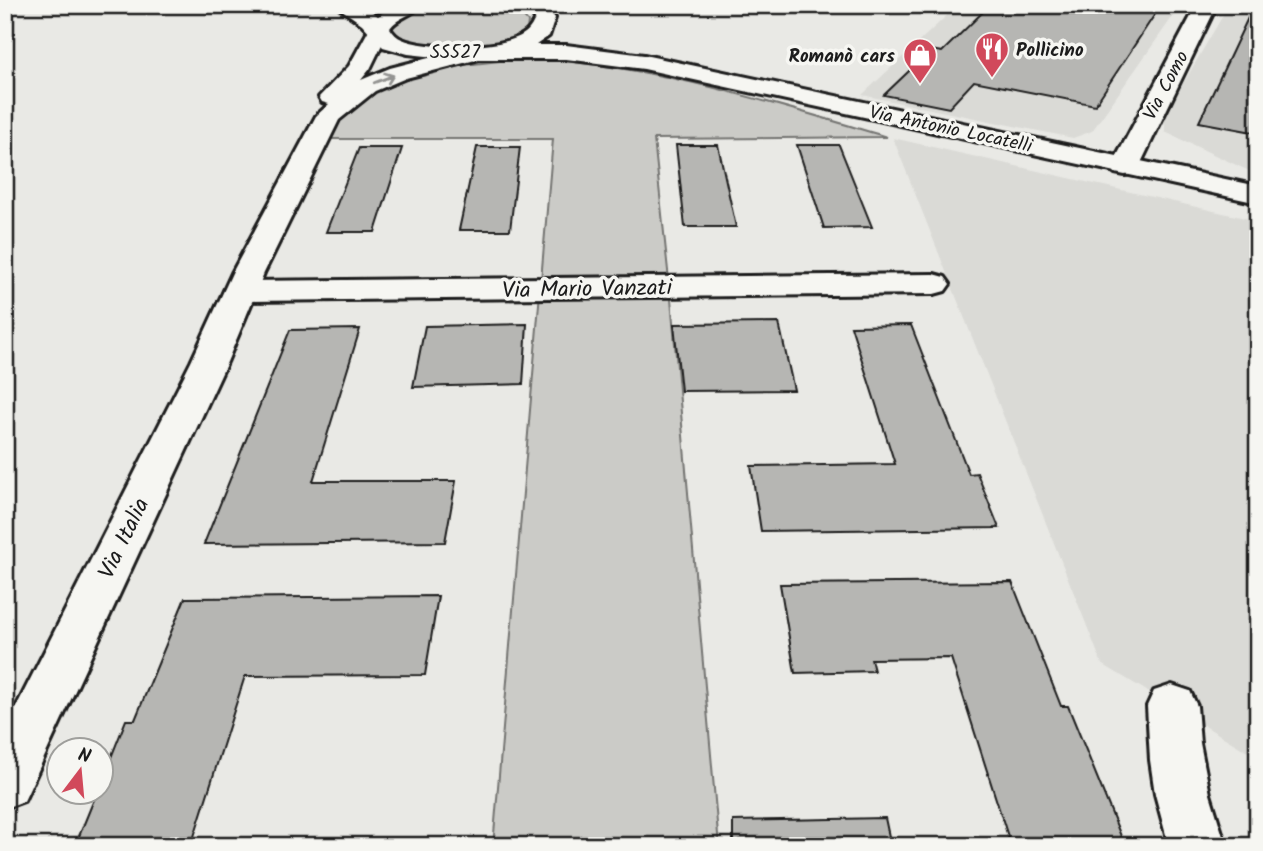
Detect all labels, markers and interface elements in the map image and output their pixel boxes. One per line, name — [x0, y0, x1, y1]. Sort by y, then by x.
restaurant icon: Pollicino — [973, 30, 1011, 79]
shop icon: Romanò cars — [901, 36, 939, 85]
place label: Pollicino — [1016, 36, 1084, 66]
street label: SS527 — [430, 38, 481, 68]
place label: Romanò cars — [789, 42, 895, 72]
street label: Via Como — [1136, 46, 1198, 126]
one-way arrow — [372, 72, 394, 84]
street label: Via Antonio Locatelli — [866, 98, 1036, 162]
street label: Via Mario Vanzati — [502, 270, 674, 309]
street label: Via Italia — [90, 492, 160, 586]
north arrow — [46, 736, 116, 806]
text: N — [74, 741, 94, 773]

